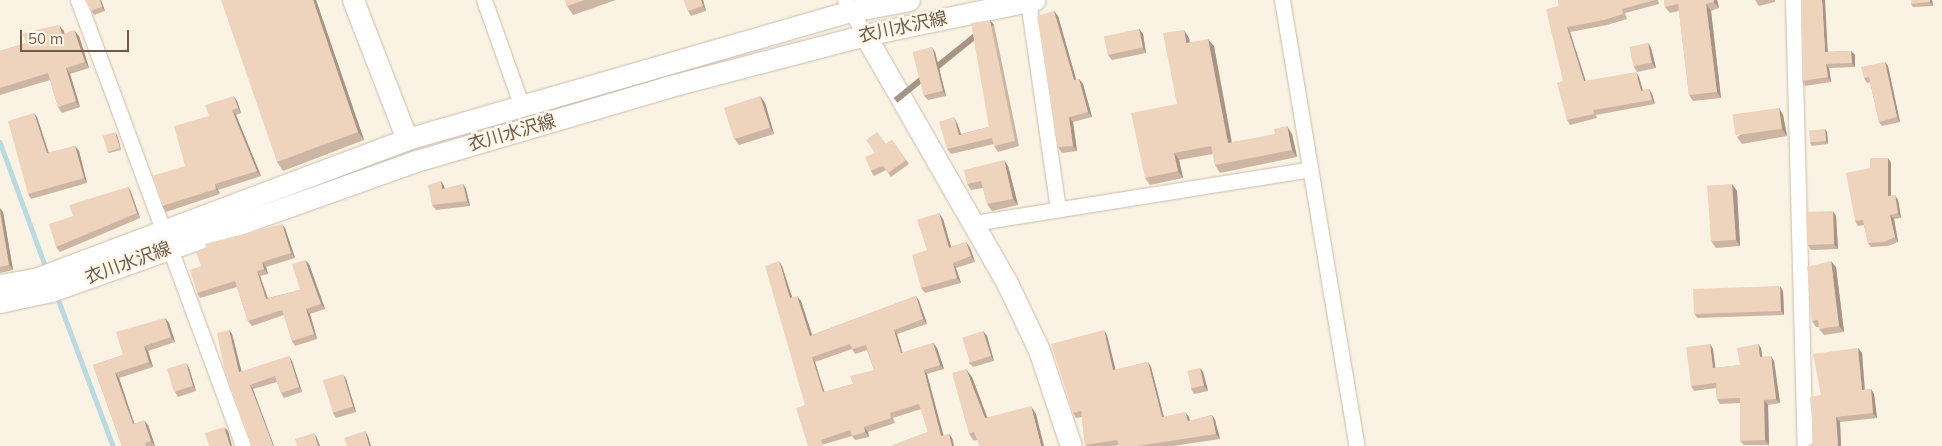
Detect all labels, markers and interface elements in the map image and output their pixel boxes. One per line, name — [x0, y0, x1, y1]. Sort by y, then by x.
street label: 衣川水沢線 — [857, 7, 949, 47]
scale bar — [22, 20, 131, 52]
text: 50 m — [28, 29, 63, 48]
street label: 衣川水沢線 — [466, 110, 558, 156]
street label: 衣川水沢線 — [82, 237, 174, 289]

